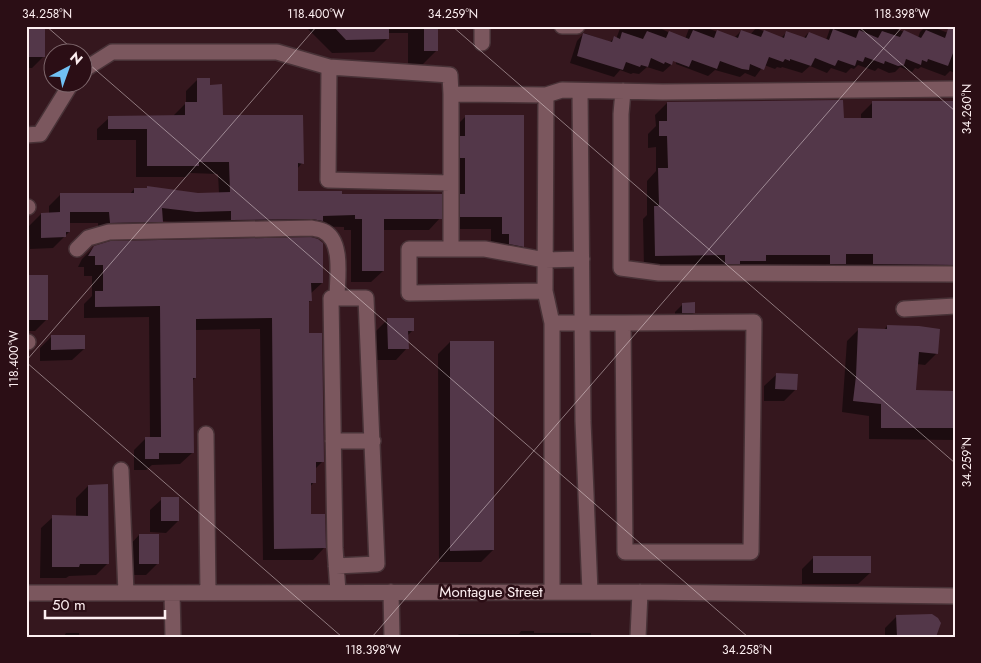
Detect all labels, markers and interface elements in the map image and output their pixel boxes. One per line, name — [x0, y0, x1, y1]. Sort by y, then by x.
text: 34.258°N — [22, 5, 72, 23]
text: 118.400°W — [287, 5, 345, 23]
text: 34.259°N — [428, 5, 478, 23]
text: 118.398°W — [874, 5, 930, 23]
north arrow — [42, 42, 92, 92]
text: N — [66, 47, 87, 69]
text: 34.260°N — [958, 84, 976, 134]
text: 118.400°W — [5, 330, 23, 388]
text: 34.259°N — [958, 437, 976, 487]
street label: Montague Street — [439, 581, 543, 603]
scale bar — [45, 588, 165, 620]
text: 50 m — [52, 594, 86, 616]
text: 118.398°W — [345, 641, 401, 659]
text: 34.258°N — [722, 641, 772, 659]

